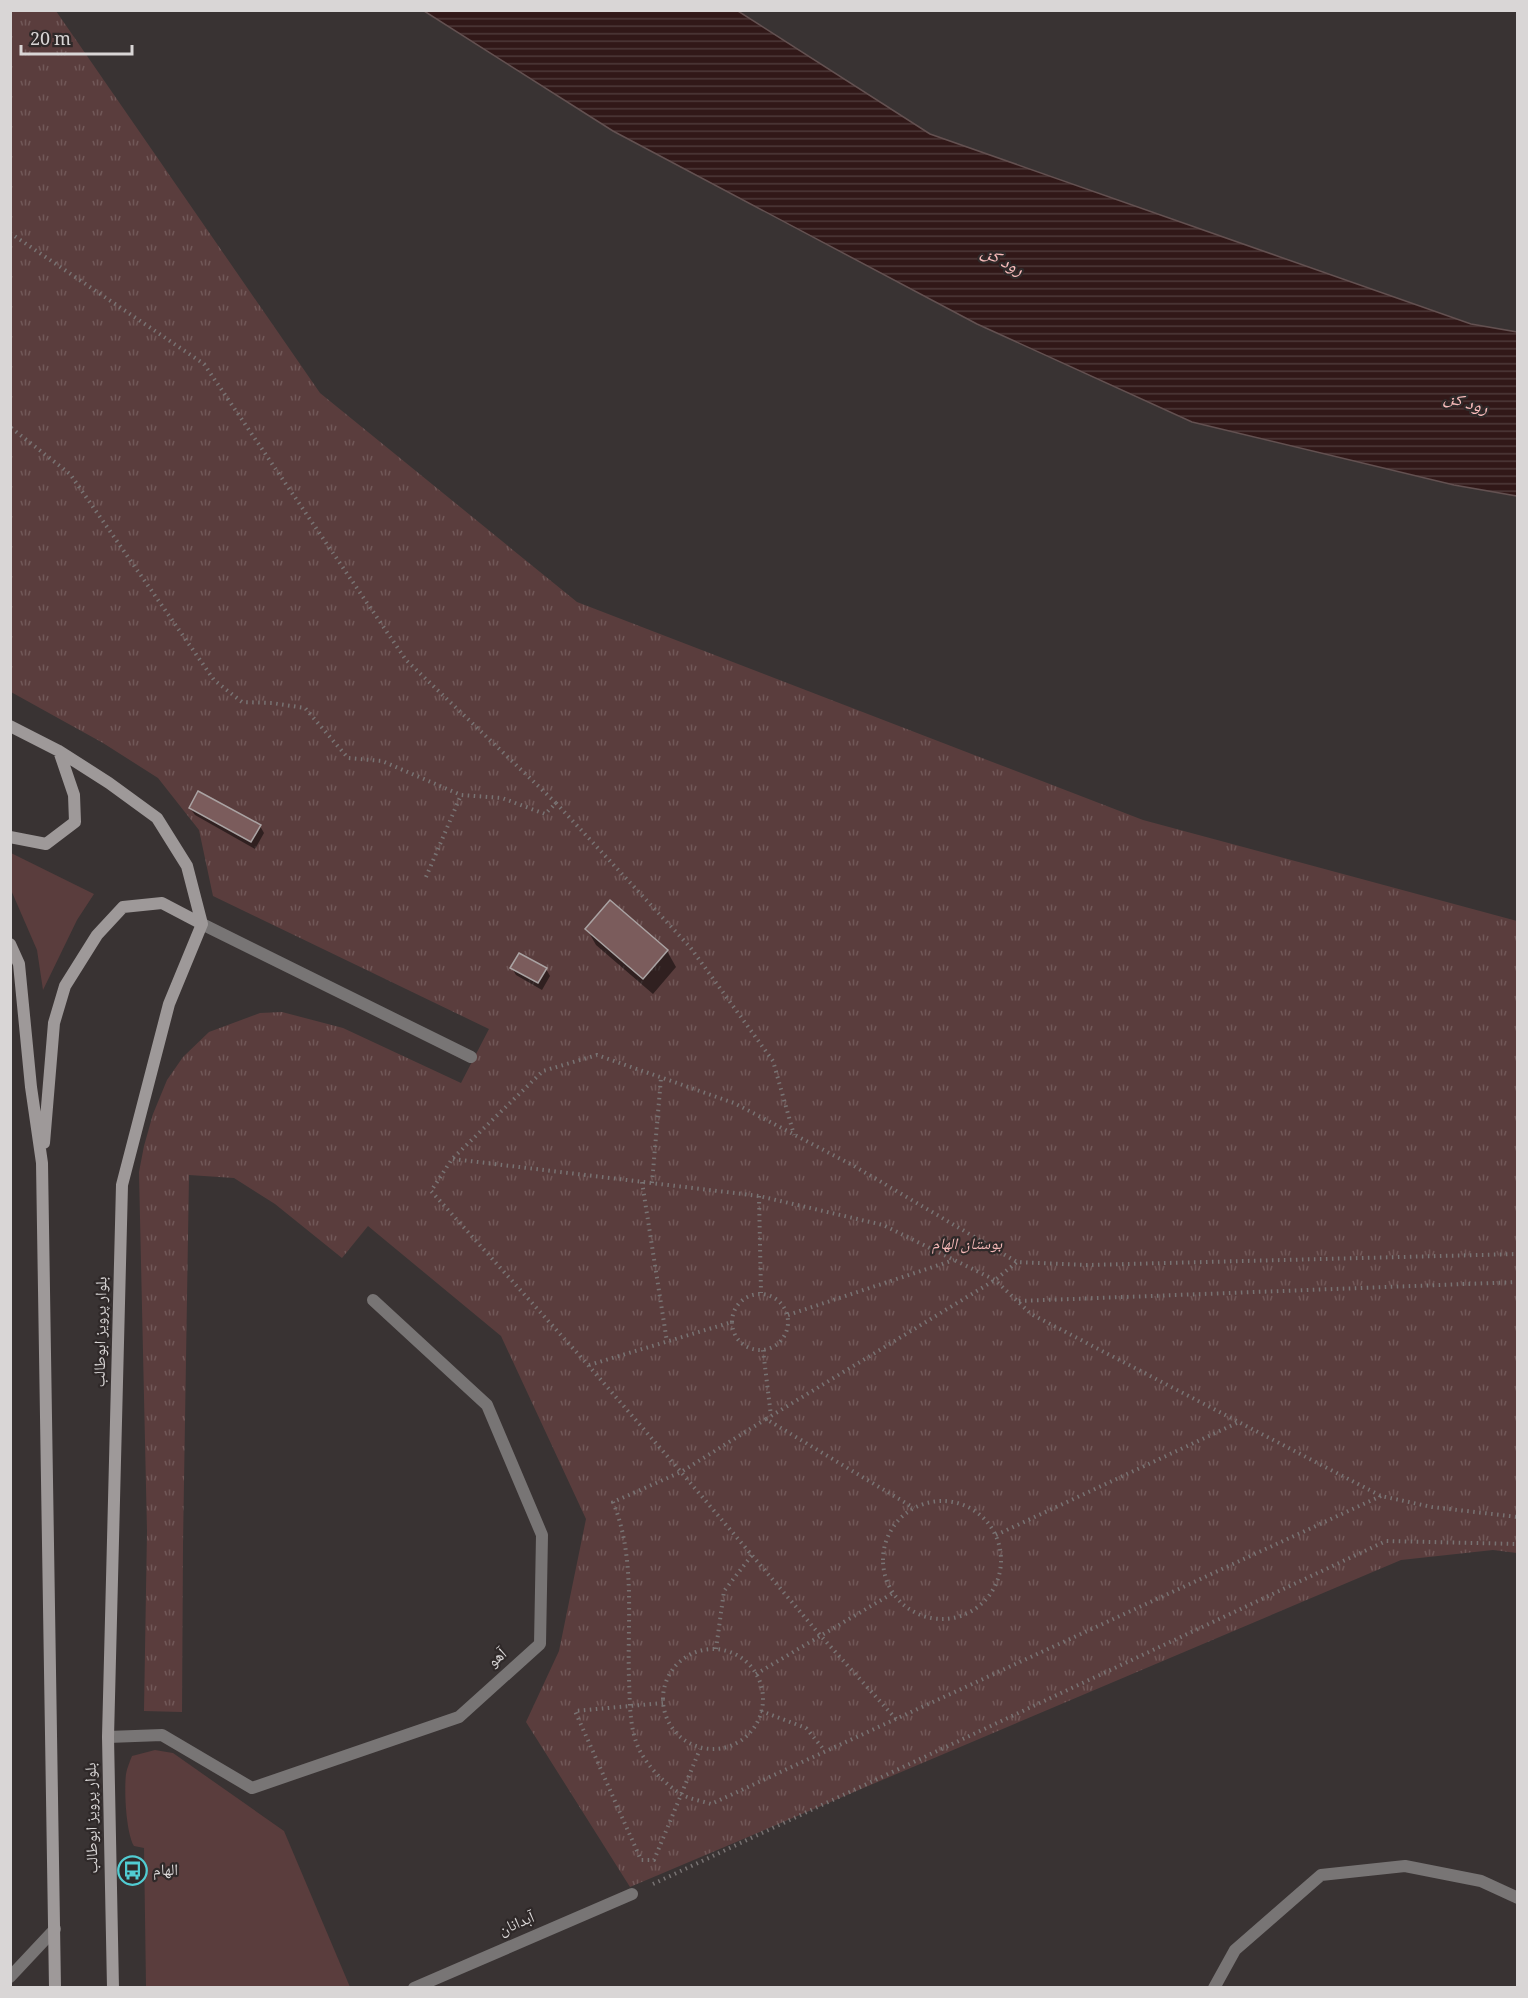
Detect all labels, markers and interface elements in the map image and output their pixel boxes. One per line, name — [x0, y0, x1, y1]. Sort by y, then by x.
scale bar — [21, 18, 132, 56]
text: 20 m — [30, 26, 71, 56]
water label: رود کن — [975, 238, 1029, 286]
water label: رود کن — [1440, 383, 1492, 425]
park label: بوستان الهام — [932, 1232, 1003, 1259]
street label: بلوار پرویز ابوطالب — [88, 1276, 116, 1388]
street label: آهو — [482, 1642, 515, 1676]
street label: بلوار پرویز ابوطالب — [79, 1762, 107, 1874]
bus stop icon: الهام — [116, 1855, 148, 1887]
place label: الهام — [153, 1858, 178, 1885]
street label: آبدانان — [494, 1905, 540, 1945]

